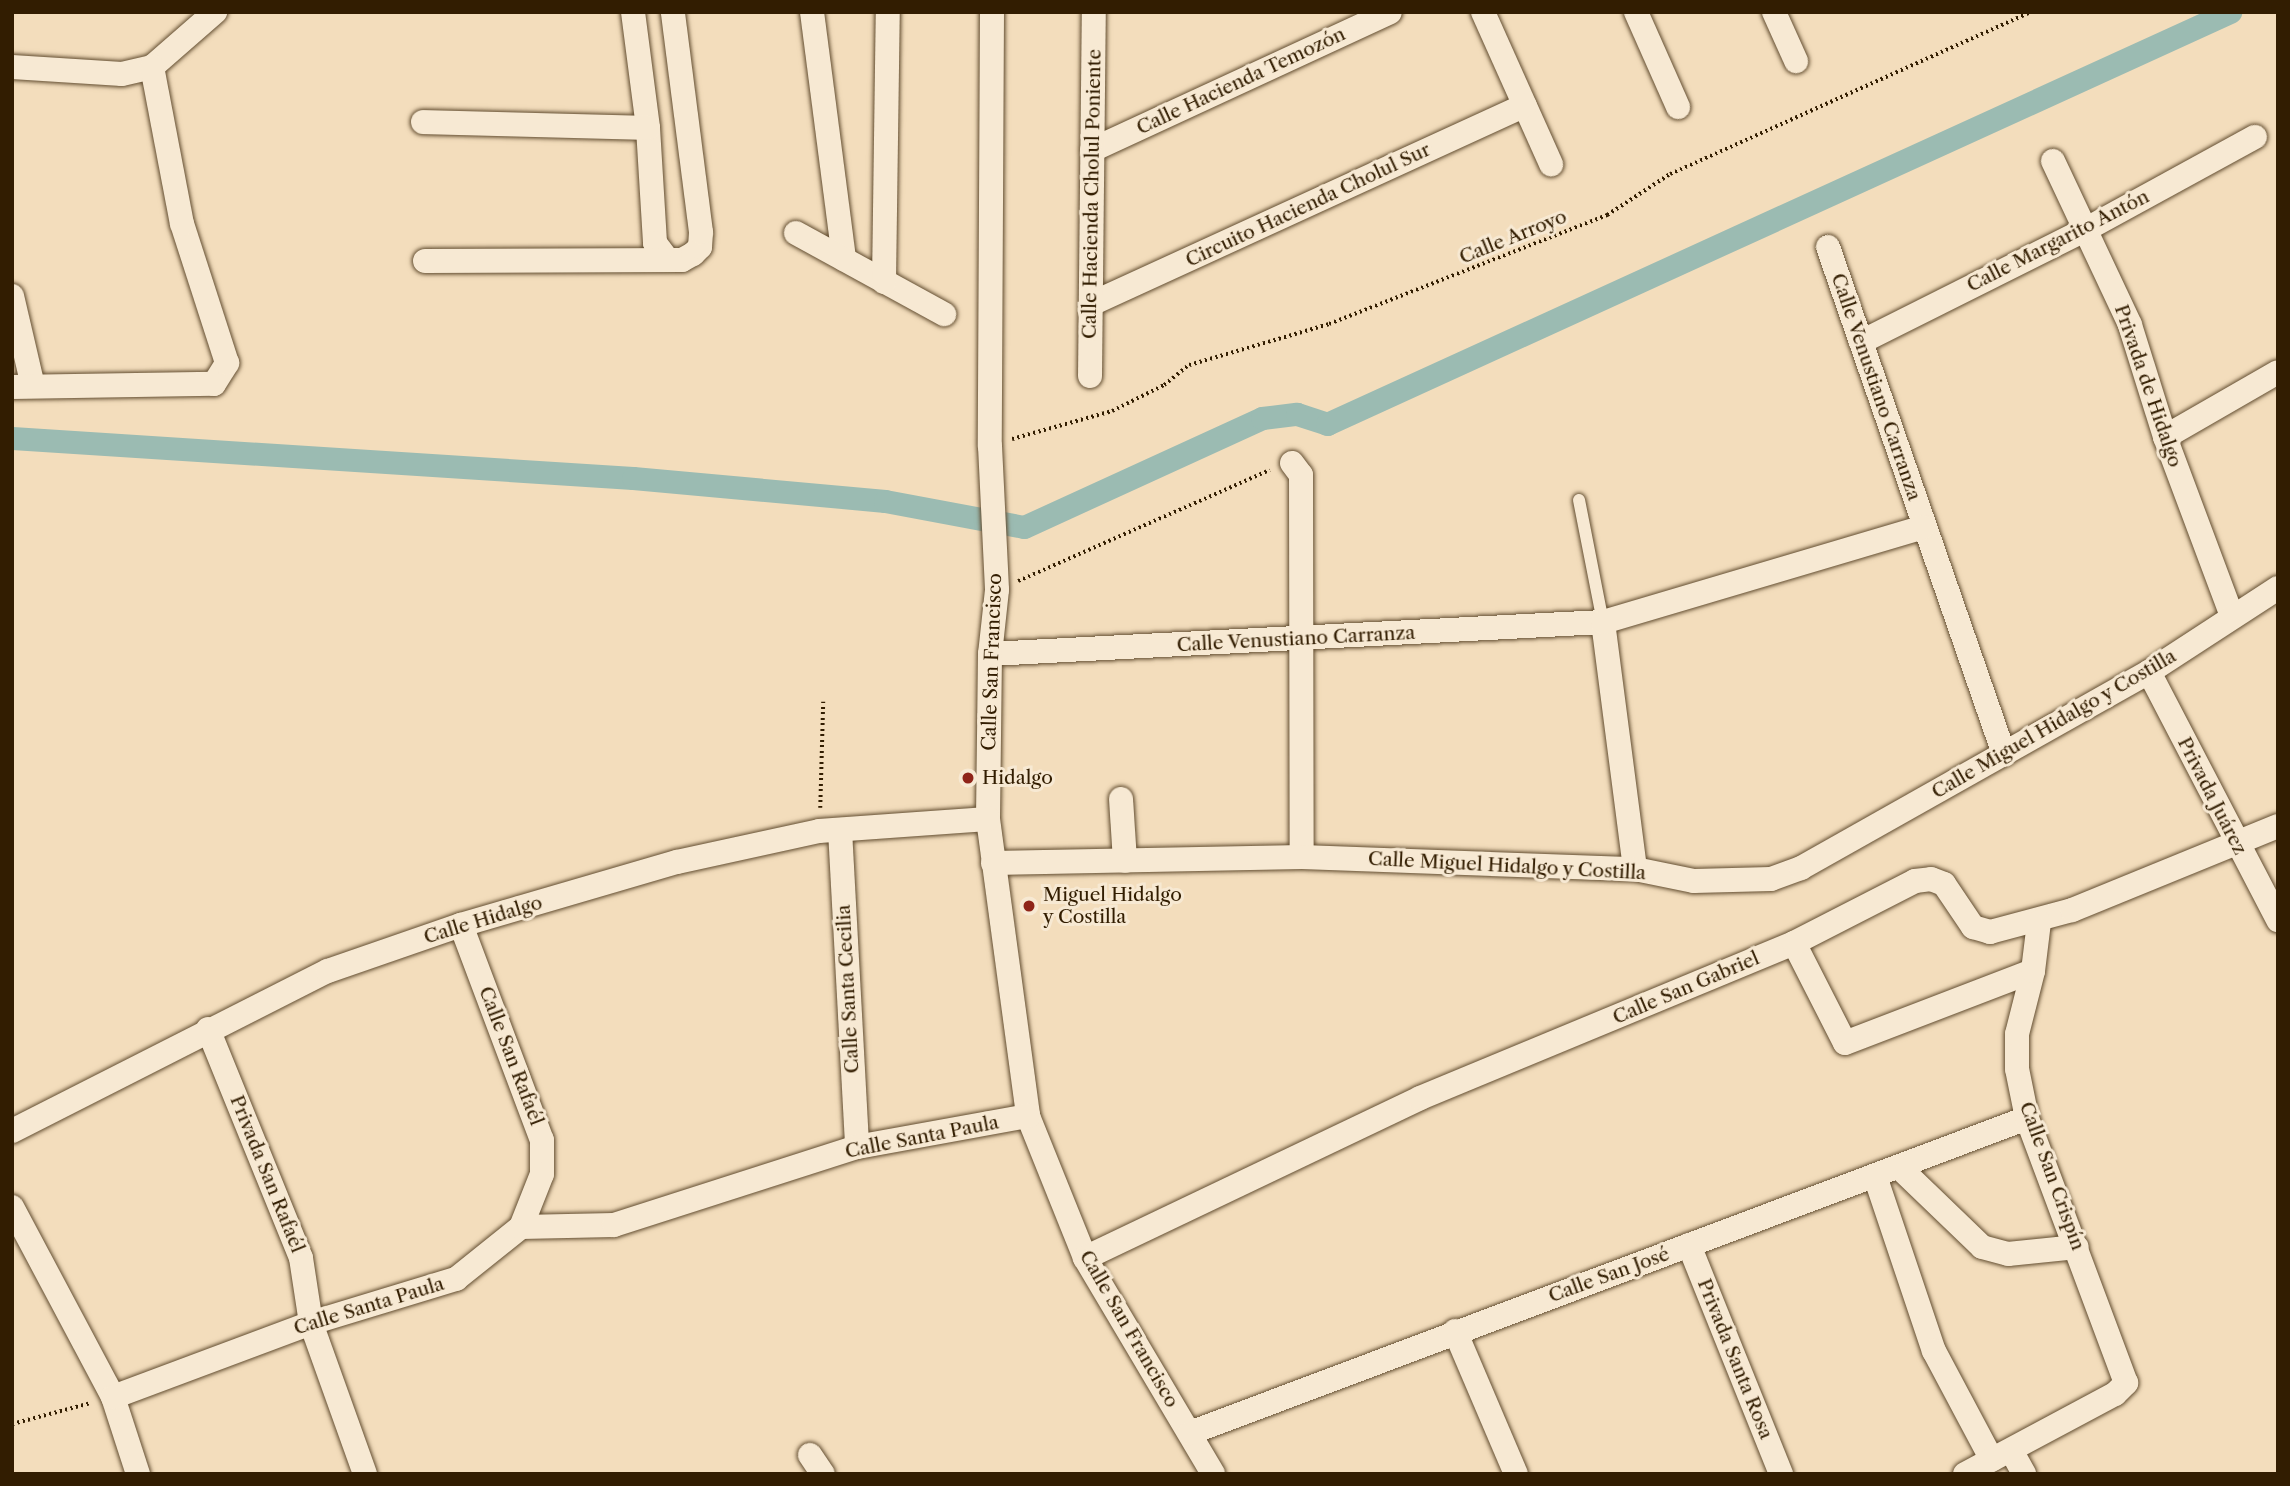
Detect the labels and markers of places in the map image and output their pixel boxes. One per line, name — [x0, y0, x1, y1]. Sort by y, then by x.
place label: Hidalgo — [982, 767, 1053, 789]
marker: Hidalgo — [960, 770, 976, 786]
place label: Miguel Hidalgo y Costilla — [1043, 884, 1182, 928]
marker: Miguel Hidalgo y Costilla — [1021, 898, 1037, 914]

